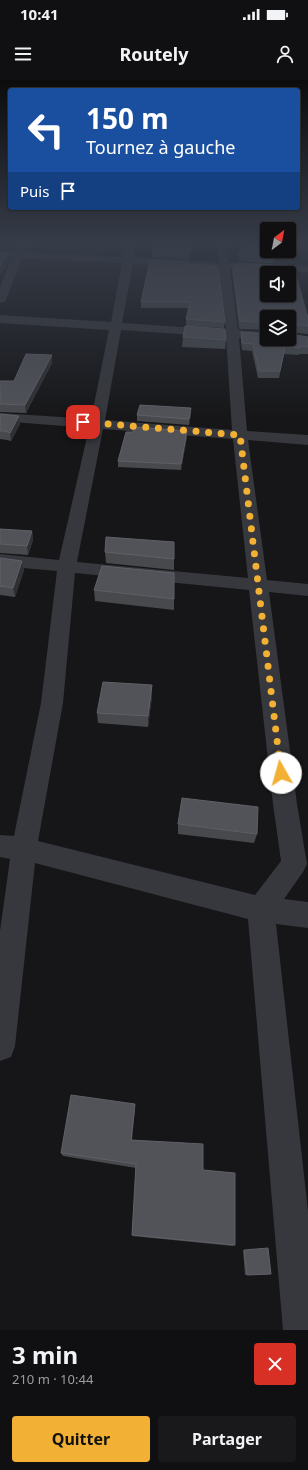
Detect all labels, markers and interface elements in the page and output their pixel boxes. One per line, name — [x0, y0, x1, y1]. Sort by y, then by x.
text: 10:41 — [20, 4, 59, 24]
text: Routely — [120, 42, 188, 66]
icon: menu — [12, 43, 34, 65]
icon: person — [274, 43, 296, 65]
text: 150 m — [86, 99, 169, 137]
icon: left — [20, 104, 72, 156]
text: Tournez à gauche — [86, 135, 235, 159]
icon: arrive — [57, 180, 79, 202]
text: Puis — [20, 181, 49, 201]
north arrow — [260, 222, 296, 258]
map controls — [260, 222, 296, 346]
button: sound — [260, 266, 296, 302]
button: layers — [260, 310, 296, 346]
pin — [66, 405, 100, 439]
icon: arrive — [72, 411, 94, 433]
position arrow — [260, 752, 302, 794]
text: 3 min — [12, 1338, 78, 1371]
button: close — [254, 1343, 296, 1385]
text: 210 m · 10:44 — [12, 1370, 93, 1388]
button: Quitter — [12, 1416, 150, 1462]
button: Partager — [158, 1416, 296, 1462]

